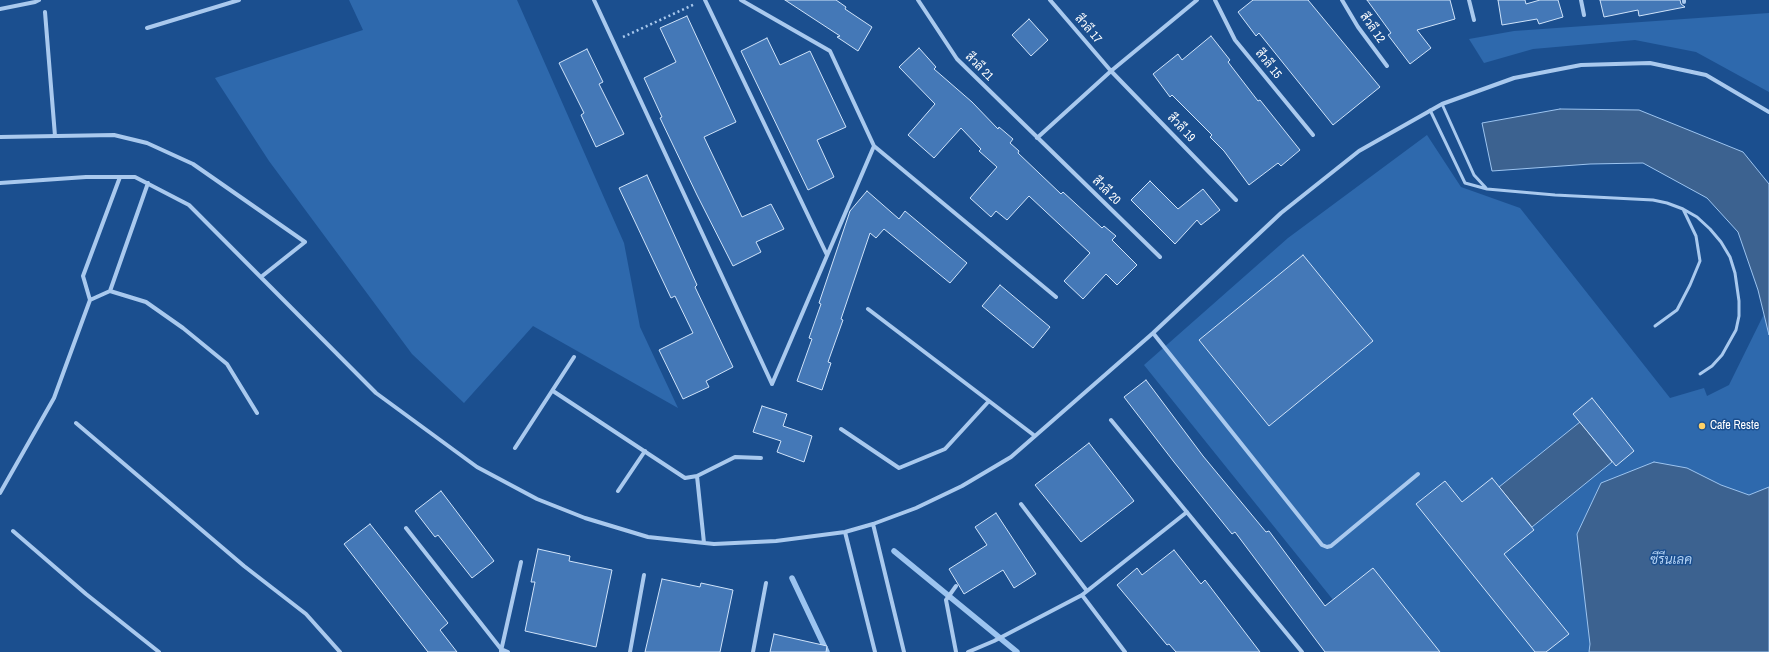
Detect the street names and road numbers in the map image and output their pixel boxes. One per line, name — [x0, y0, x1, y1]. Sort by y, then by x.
street label: สีวลี 12 — [1356, 10, 1388, 46]
street label: สีวลี 17 — [1071, 12, 1105, 46]
street label: สีวลี 15 — [1252, 46, 1284, 82]
street label: สีวลี 21 — [962, 50, 996, 84]
street label: สีวลี 19 — [1164, 111, 1198, 145]
street label: สีวลี 20 — [1089, 174, 1123, 208]

